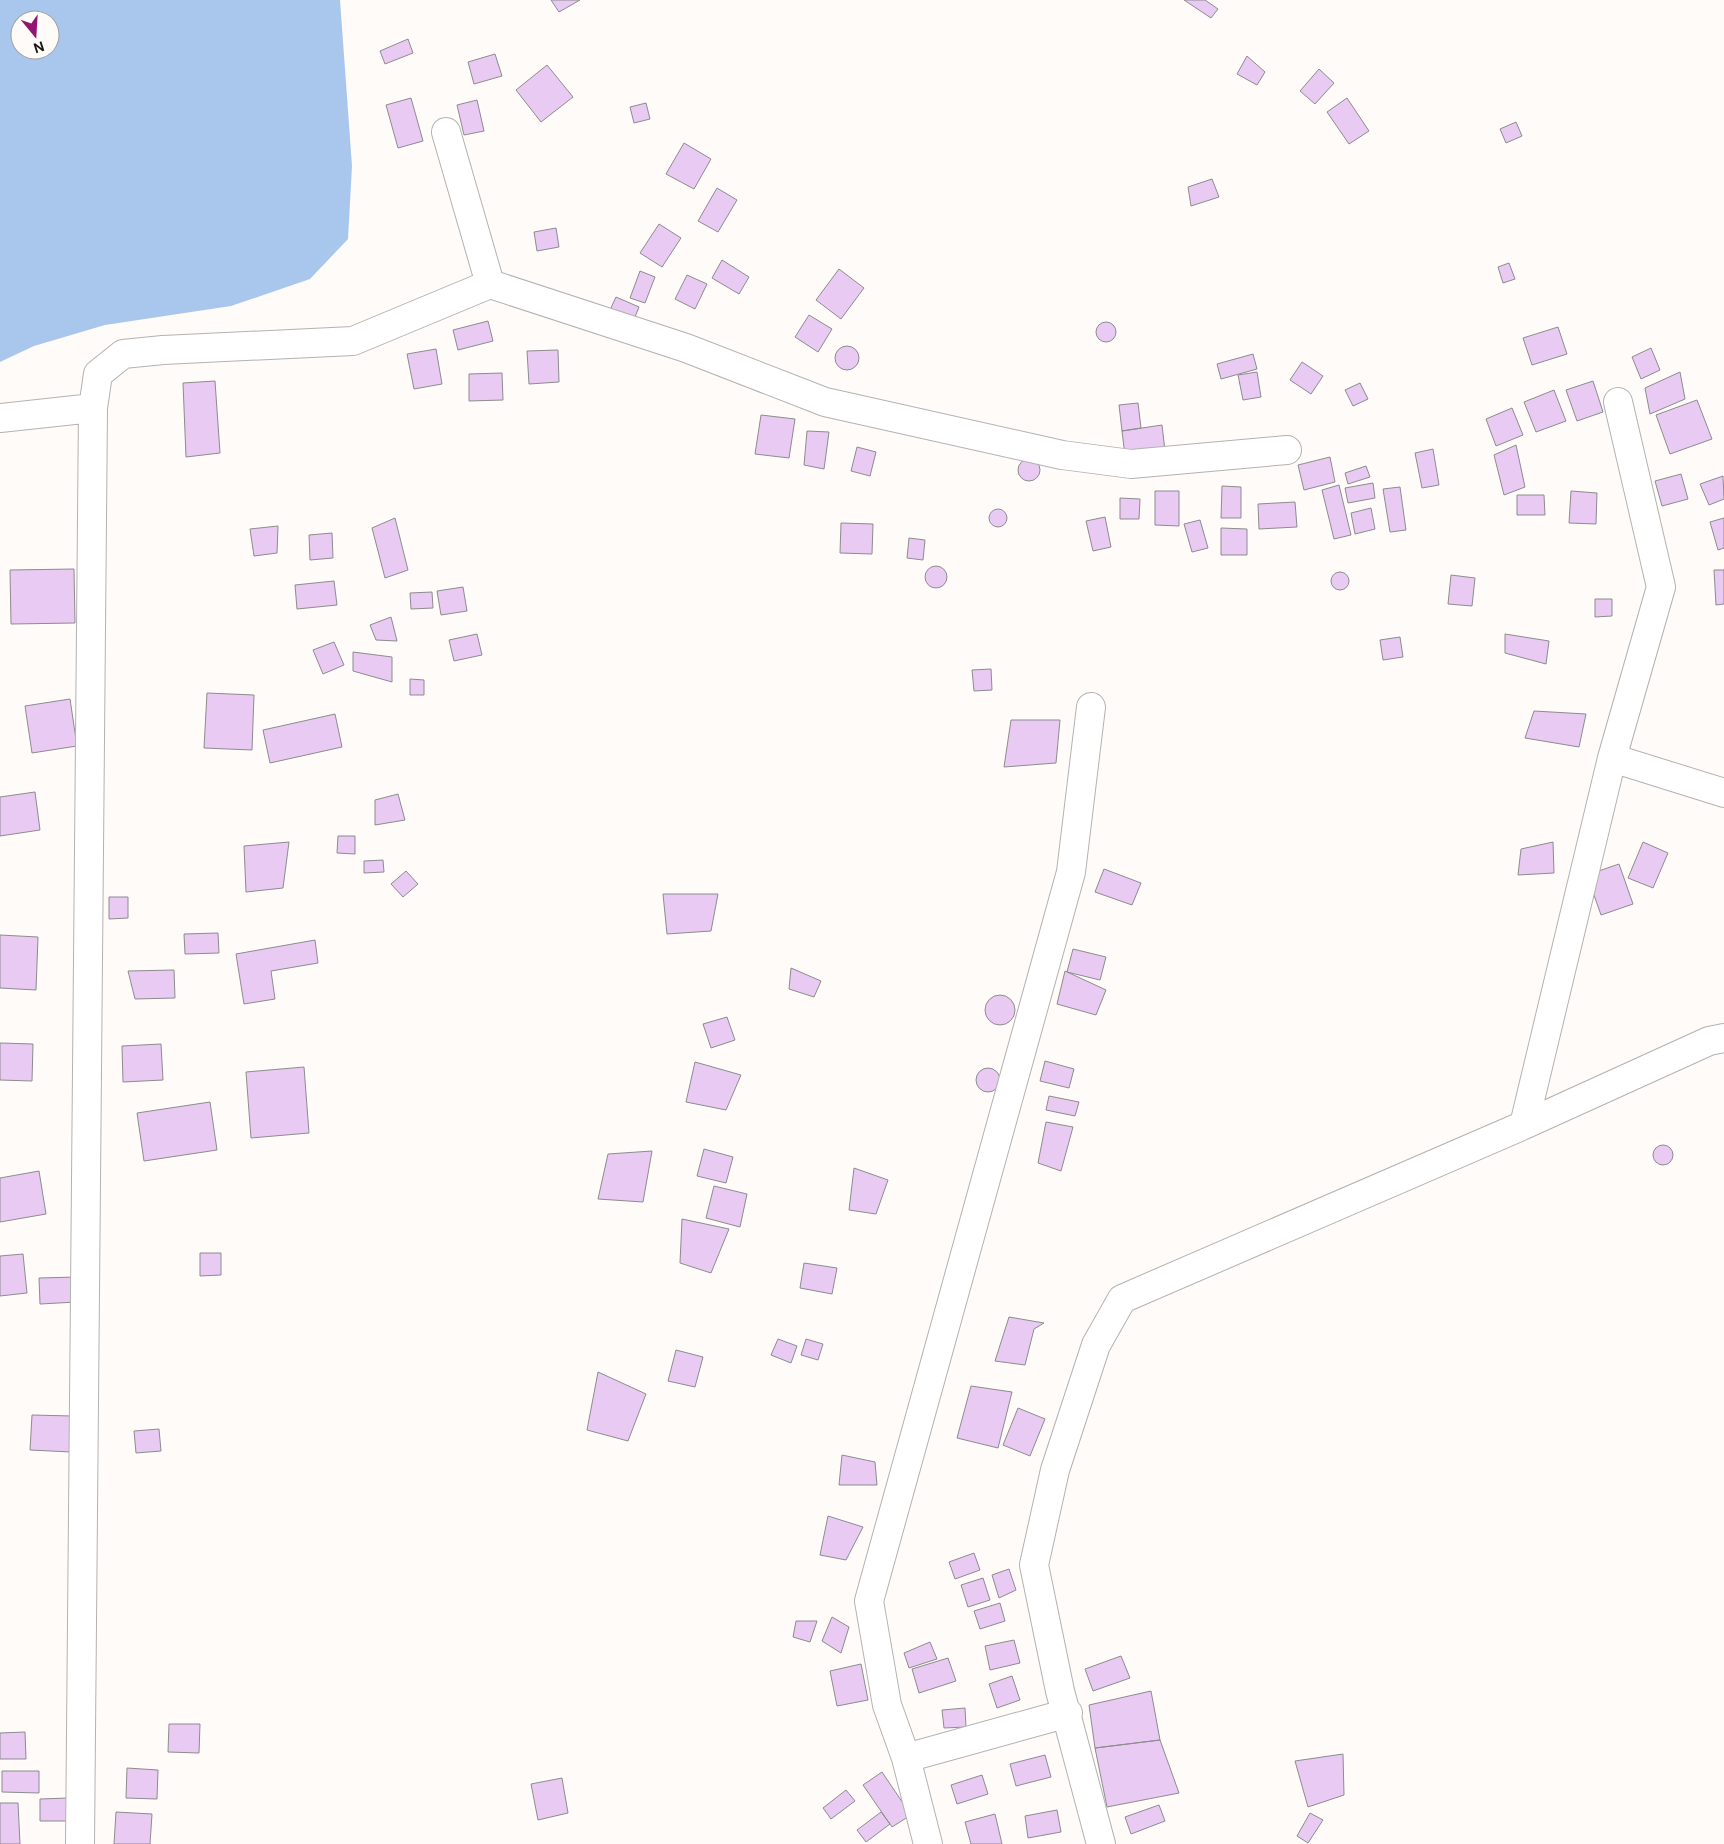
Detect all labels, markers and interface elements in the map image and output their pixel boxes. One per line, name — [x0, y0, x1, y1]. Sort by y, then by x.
north arrow — [10, 10, 60, 60]
text: N — [31, 37, 47, 58]

